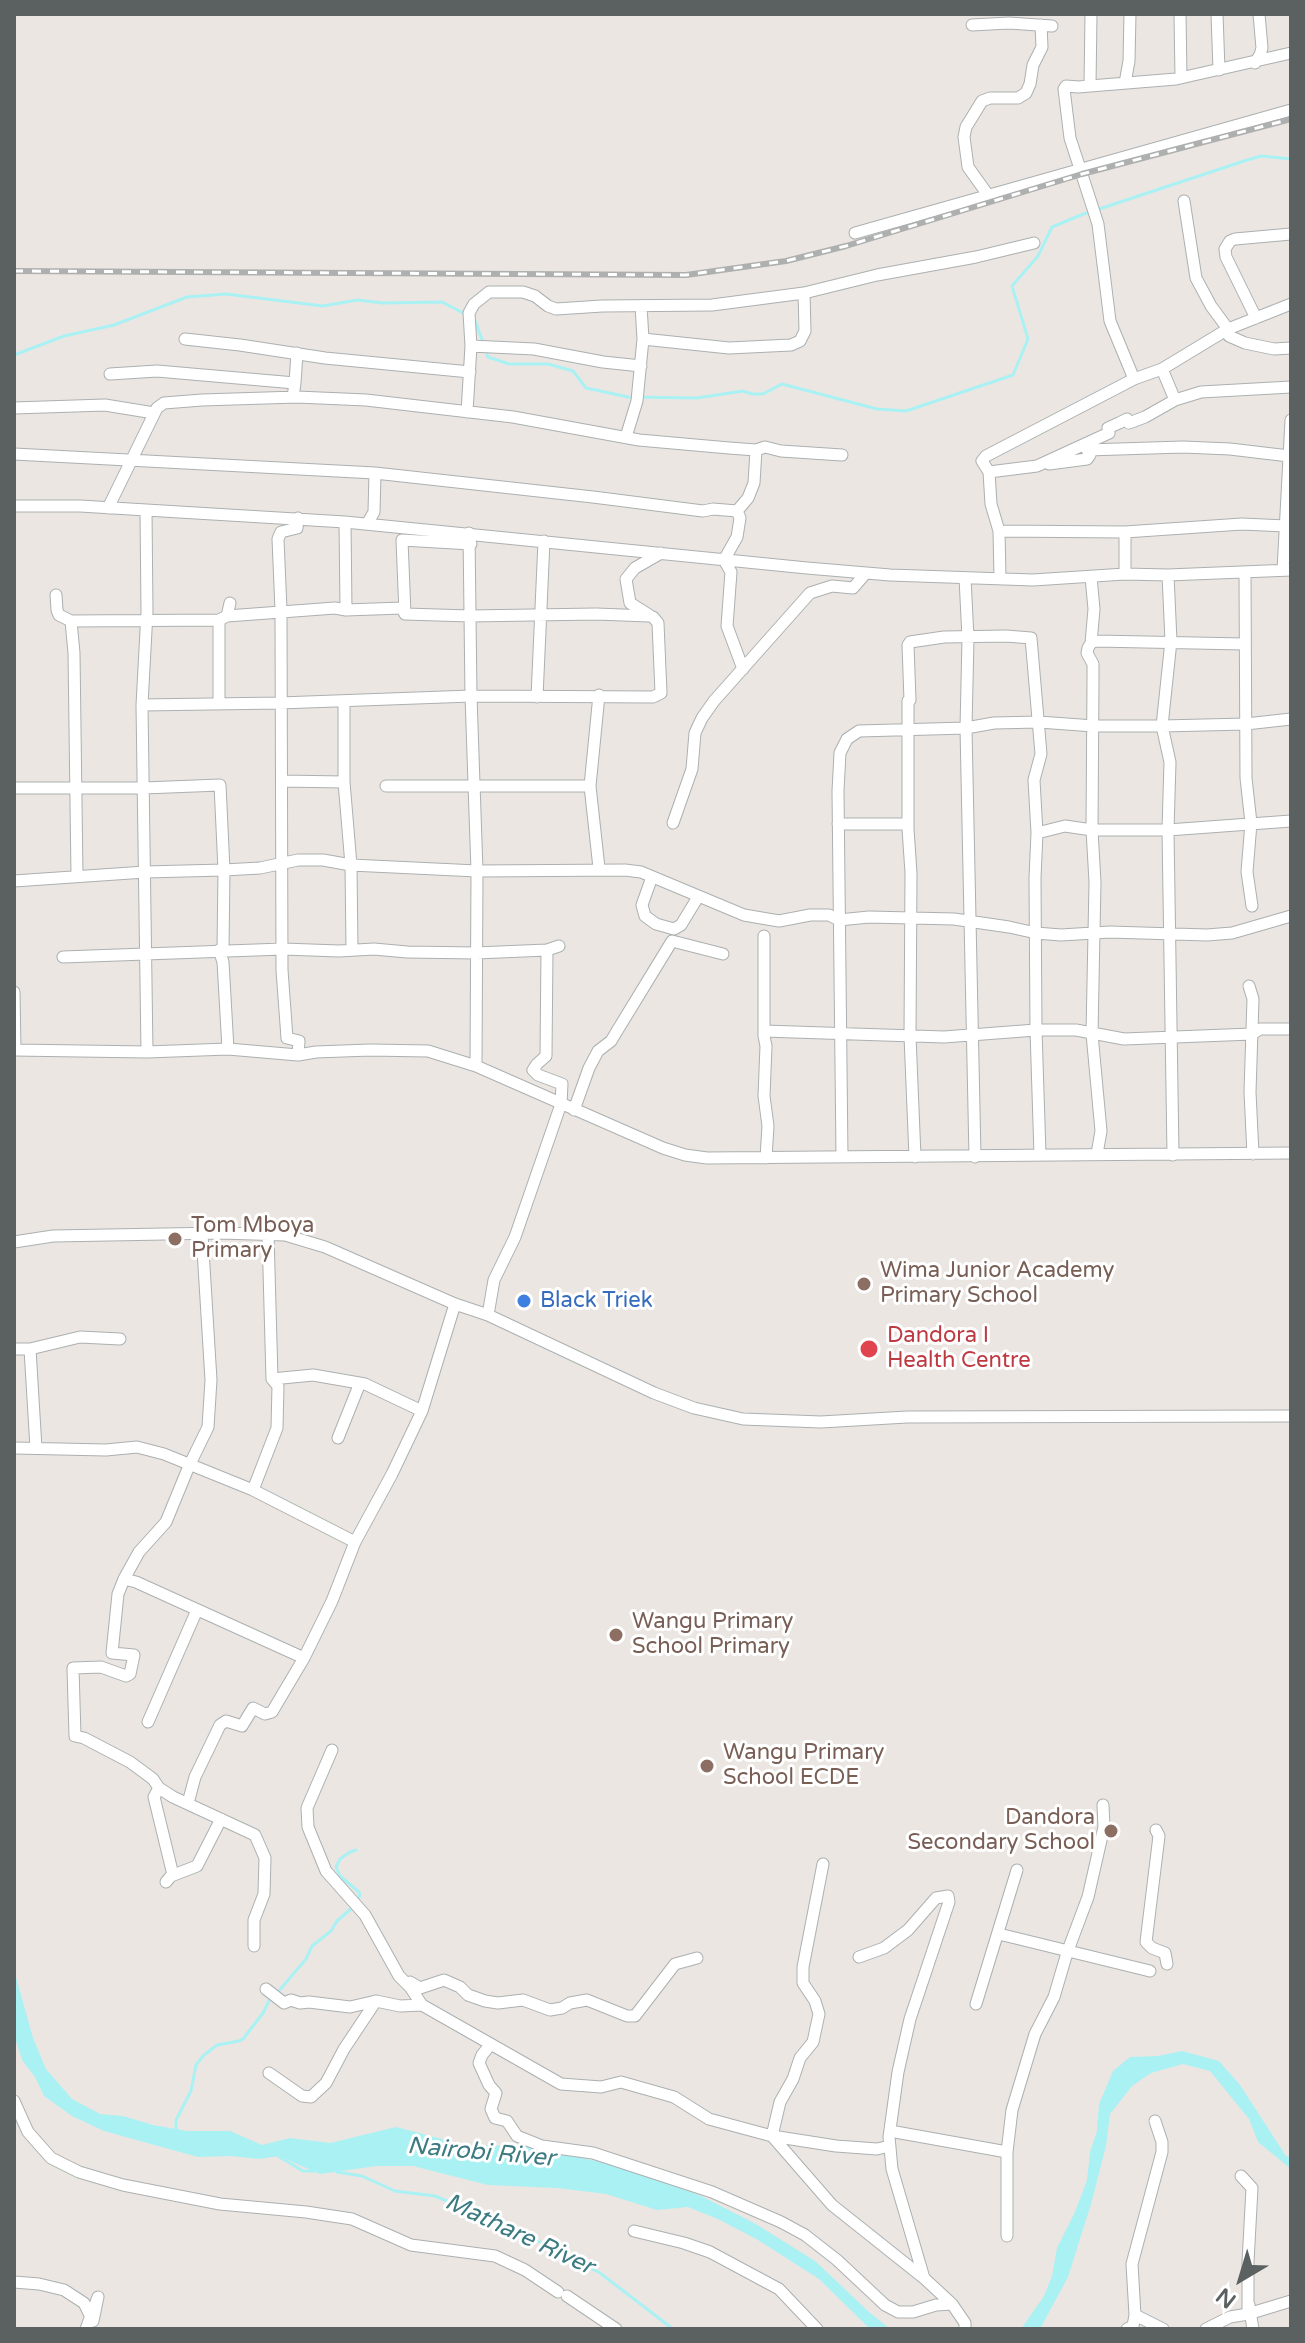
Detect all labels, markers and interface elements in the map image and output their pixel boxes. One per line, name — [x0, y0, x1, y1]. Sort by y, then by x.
place label: Tom Mboya Primary — [191, 1213, 314, 1264]
marker: Tom Mboya Primary — [166, 1230, 184, 1248]
place label: Wima Junior Academy Primary School — [880, 1258, 1114, 1310]
marker: Wima Junior Academy Primary School — [855, 1275, 873, 1293]
place label: Black Triek — [540, 1288, 653, 1314]
marker: Black Triek — [515, 1292, 533, 1310]
place label: Dandora I Health Centre — [887, 1323, 1031, 1374]
marker: Dandora I Health Centre — [858, 1338, 880, 1360]
place label: Wangu Primary School Primary — [632, 1609, 793, 1660]
marker: Wangu Primary School Primary — [607, 1626, 625, 1644]
place label: Wangu Primary School ECDE — [723, 1740, 884, 1792]
marker: Wangu Primary School ECDE — [698, 1757, 716, 1775]
place label: Dandora Secondary School — [907, 1805, 1095, 1856]
marker: Dandora Secondary School — [1102, 1822, 1120, 1840]
water label: Nairobi River — [406, 2132, 556, 2174]
water label: Mathare River — [440, 2188, 598, 2282]
north arrow — [1201, 2239, 1281, 2319]
text: N — [1211, 2282, 1241, 2314]

